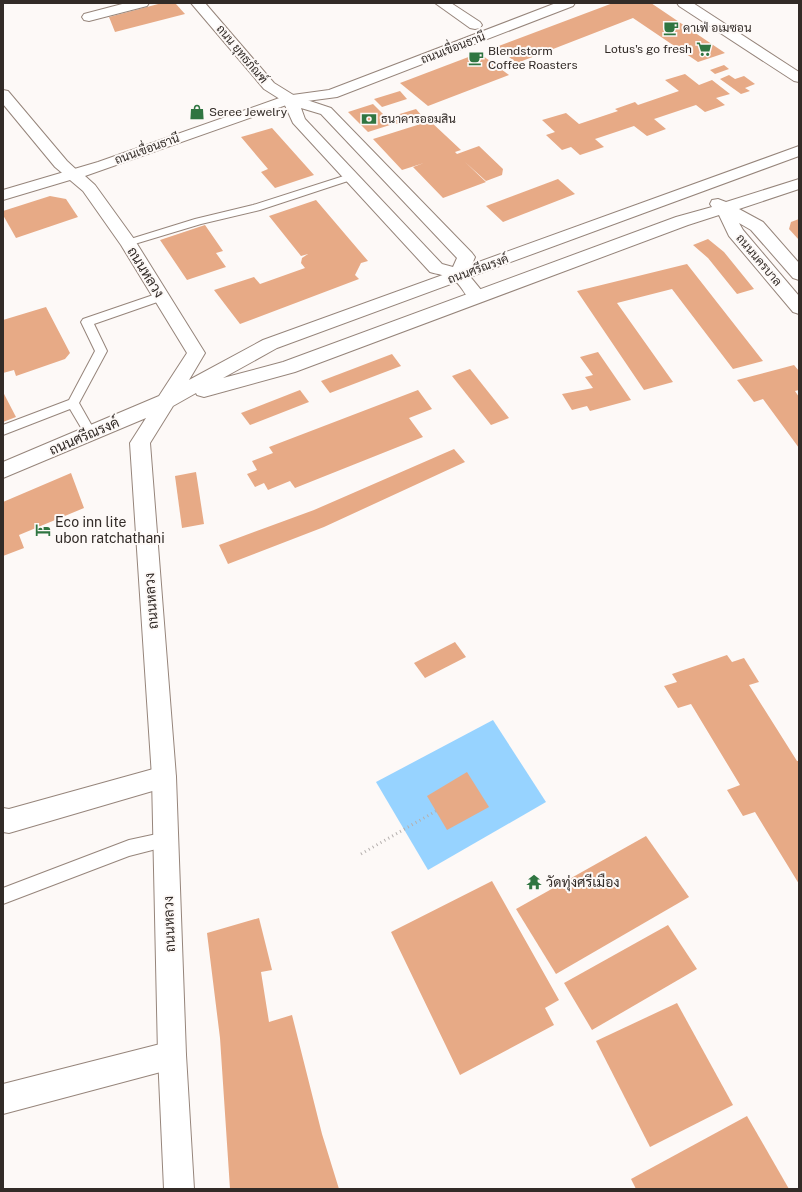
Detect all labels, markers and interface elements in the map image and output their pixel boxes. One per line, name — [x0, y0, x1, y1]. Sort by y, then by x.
cafe icon: คาเฟ่ อเมซอน — [662, 19, 680, 37]
street label: ถนน ยุทธภัณฑ์ — [212, 21, 271, 87]
place label: คาเฟ่ อเมซอน — [683, 21, 752, 35]
street label: ถนนเขื่อนธานี — [417, 25, 487, 67]
supermarket icon: Lotus's go fresh — [695, 40, 713, 58]
place label: Lotus's go fresh — [604, 42, 692, 56]
place label: Blendstorm Coffee Roasters — [488, 44, 578, 72]
cafe icon: Blendstorm Coffee Roasters — [467, 49, 485, 67]
shop icon: Seree Jewelry — [188, 103, 206, 121]
place label: Seree Jewelry — [209, 105, 288, 119]
bank icon: ธนาคารออมสิน — [360, 110, 378, 128]
place label: ธนาคารออมสิน — [381, 112, 456, 126]
street label: ถนนเขื่อนธานี — [111, 127, 182, 167]
street label: ถนนนครบาล — [733, 231, 785, 289]
street label: ถนนหลวง — [124, 244, 168, 300]
street label: ถนนศรีณรงค์ — [445, 251, 510, 286]
street label: ถนนศรีณรงค์ — [46, 413, 121, 458]
place label: Eco inn lite ubon ratchathani — [55, 514, 165, 546]
hotel icon: Eco inn lite ubon ratchathani — [34, 521, 52, 539]
street label: ถนนหลวง — [141, 572, 161, 630]
temple icon: วัดทุ่งศรีเมือง — [525, 873, 543, 891]
place label: วัดทุ่งศรีเมือง — [546, 873, 620, 892]
street label: ถนนหลวง — [160, 895, 178, 953]

